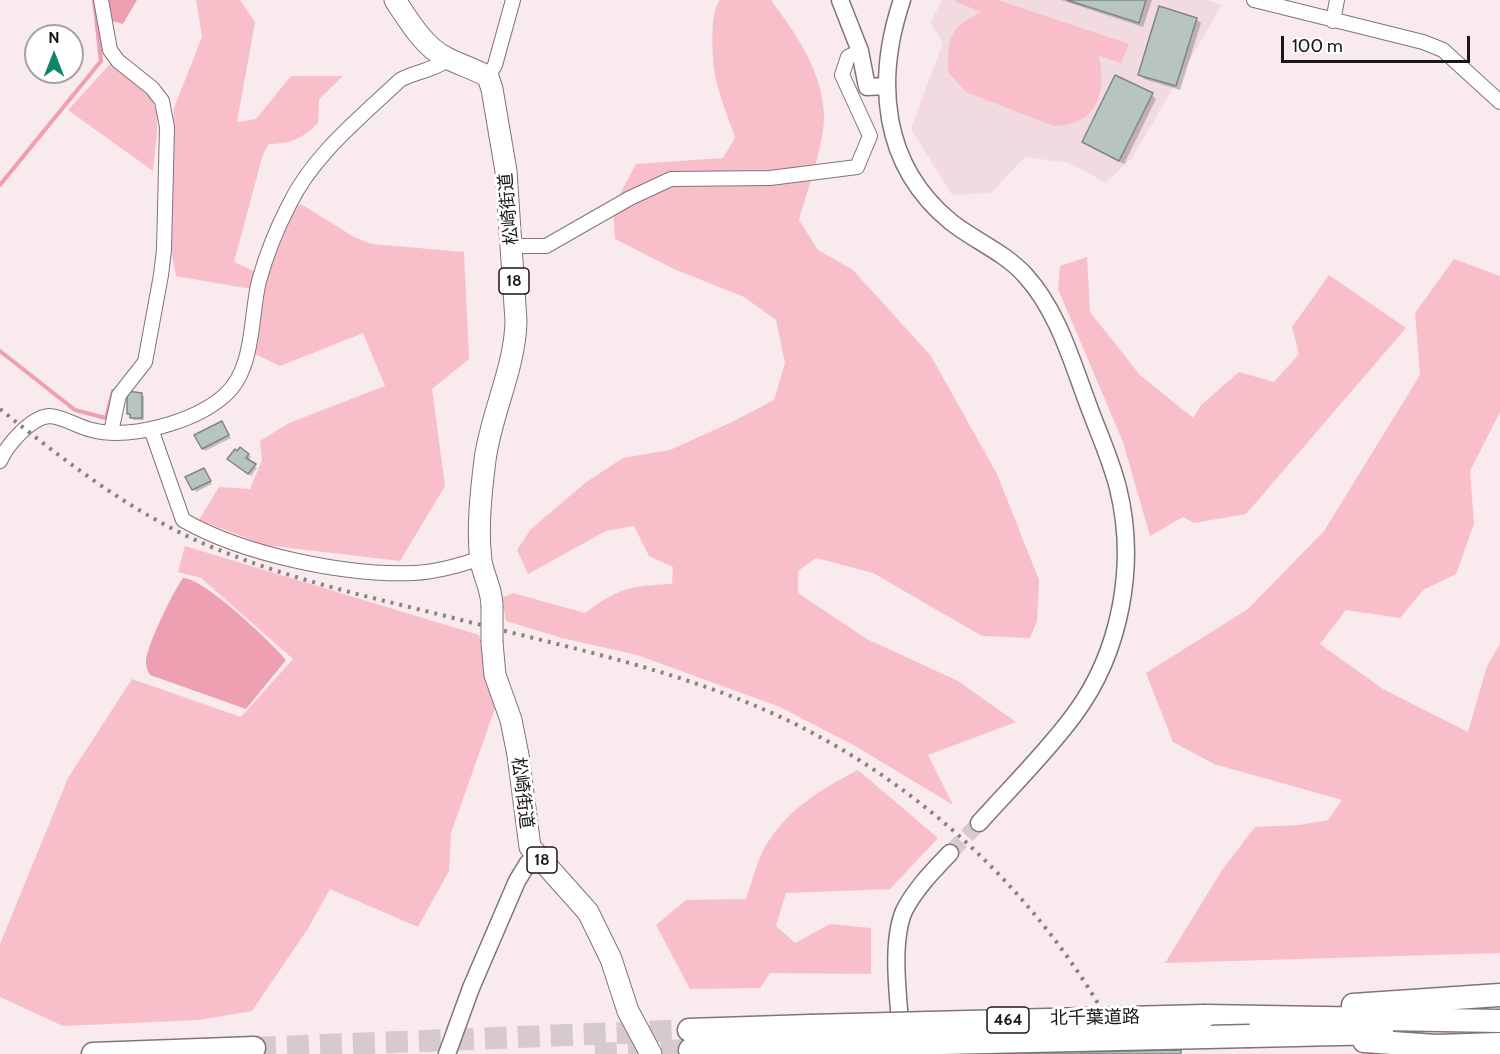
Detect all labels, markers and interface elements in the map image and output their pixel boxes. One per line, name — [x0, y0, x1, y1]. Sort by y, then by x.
north arrow — [24, 24, 84, 84]
scale bar — [1284, 24, 1473, 62]
text: N — [48, 28, 60, 47]
text: 100 m — [1292, 35, 1343, 57]
street label: 松崎街道 — [495, 172, 523, 246]
road number: 18 — [499, 268, 529, 294]
street label: 松崎街道 — [507, 756, 537, 830]
road number: 18 — [527, 847, 557, 873]
street label: 北千葉道路 — [1050, 1006, 1140, 1030]
road number: 464 — [987, 1007, 1029, 1033]

